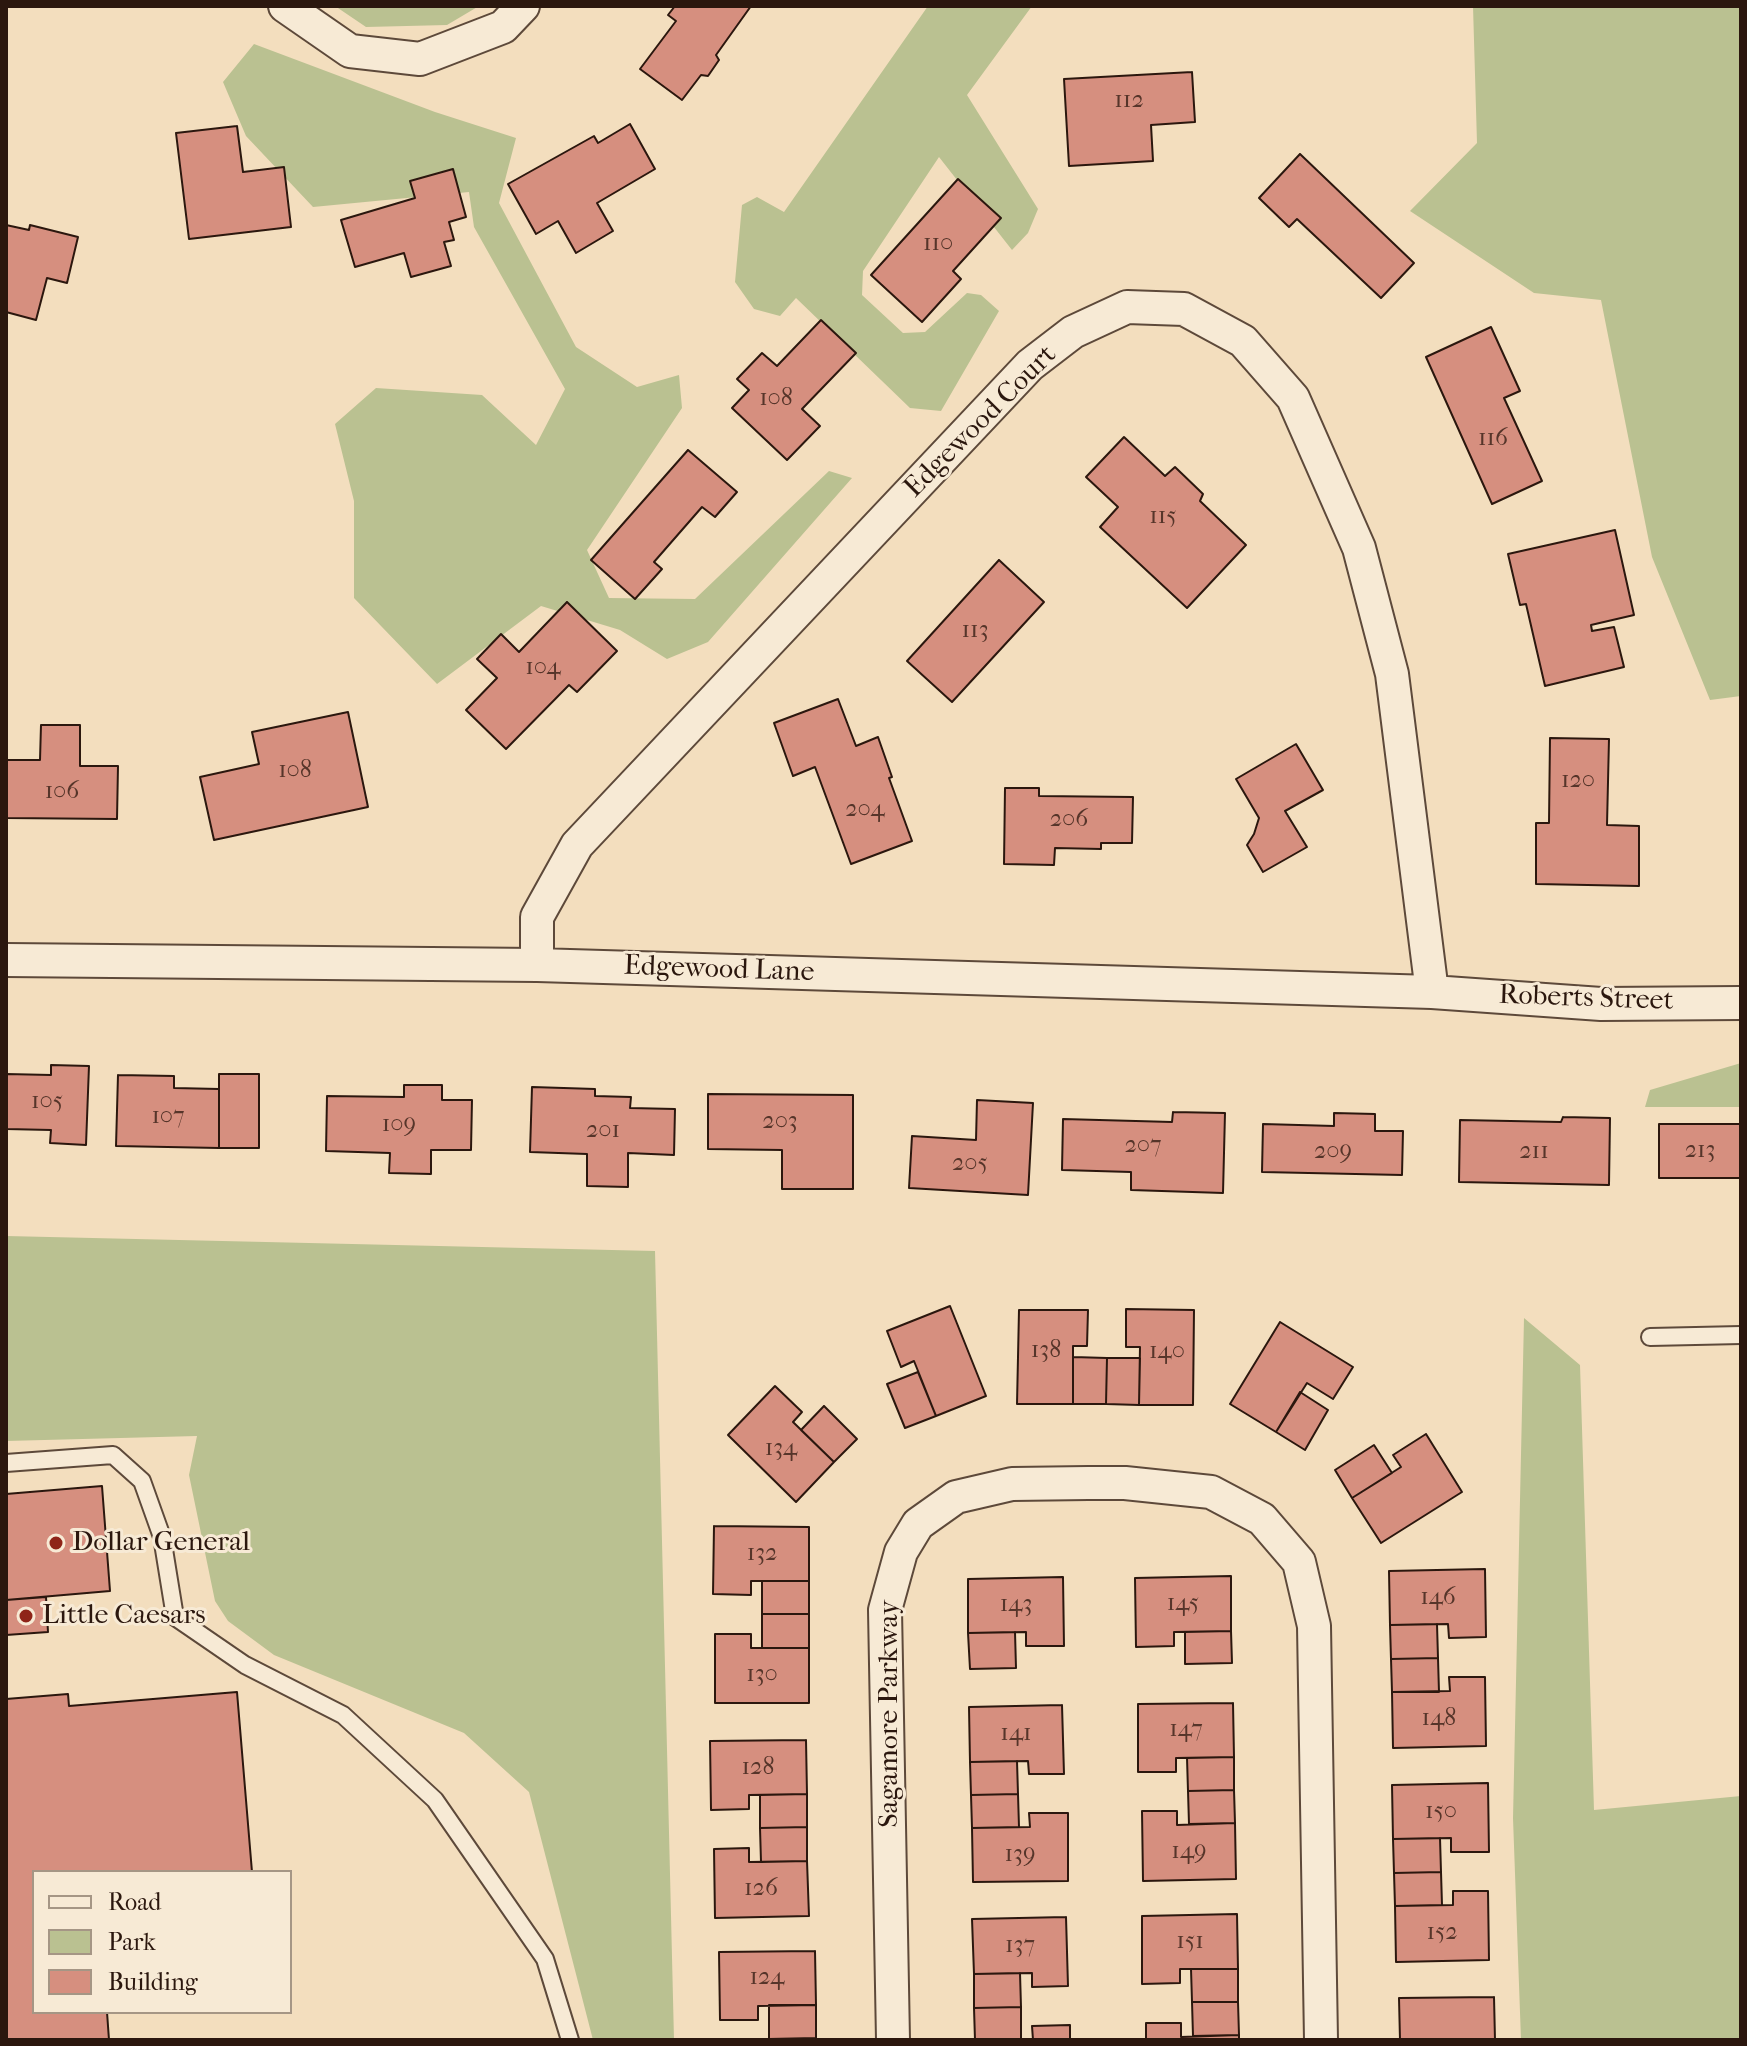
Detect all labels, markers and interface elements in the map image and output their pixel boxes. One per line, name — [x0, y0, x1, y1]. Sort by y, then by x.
house number: 112 — [1114, 87, 1144, 115]
house number: 110 — [923, 230, 953, 258]
street label: Edgewood Court — [898, 339, 1064, 505]
house number: 108 — [759, 385, 793, 413]
house number: 116 — [1478, 425, 1508, 453]
house number: 115 — [1149, 503, 1177, 531]
house number: 113 — [962, 617, 988, 645]
house number: 104 — [525, 654, 561, 682]
house number: 108 — [278, 757, 312, 785]
house number: 120 — [1561, 767, 1595, 795]
house number: 106 — [45, 778, 79, 806]
house number: 204 — [845, 796, 885, 824]
house number: 206 — [1050, 806, 1088, 834]
street label: Edgewood Lane — [623, 950, 815, 990]
street label: Roberts Street — [1498, 979, 1674, 1019]
house number: 105 — [31, 1088, 63, 1116]
house number: 107 — [151, 1103, 185, 1131]
house number: 203 — [762, 1108, 798, 1136]
house number: 109 — [382, 1111, 416, 1139]
house number: 201 — [586, 1117, 620, 1145]
house number: 207 — [1124, 1132, 1162, 1160]
house number: 213 — [1685, 1137, 1715, 1165]
house number: 209 — [1314, 1138, 1352, 1166]
house number: 211 — [1519, 1138, 1549, 1166]
house number: 205 — [952, 1150, 988, 1178]
house number: 138 — [1031, 1337, 1061, 1365]
house number: 140 — [1149, 1338, 1185, 1366]
house number: 134 — [765, 1435, 797, 1463]
place label: Dollar General — [72, 1526, 250, 1560]
marker: Dollar General — [47, 1534, 65, 1552]
house number: 132 — [747, 1540, 777, 1568]
house number: 146 — [1420, 1584, 1456, 1612]
house number: 145 — [1167, 1590, 1199, 1618]
house number: 143 — [1000, 1591, 1032, 1619]
place label: Little Caesars — [42, 1599, 205, 1633]
street label: Sagamore Parkway — [873, 1600, 907, 1828]
marker: Little Caesars — [17, 1607, 35, 1625]
house number: 130 — [746, 1661, 778, 1689]
house number: 148 — [1422, 1705, 1456, 1733]
house number: 147 — [1169, 1716, 1203, 1744]
house number: 141 — [1000, 1720, 1032, 1748]
house number: 128 — [742, 1754, 774, 1782]
house number: 150 — [1425, 1798, 1457, 1826]
house number: 149 — [1171, 1838, 1207, 1866]
house number: 139 — [1005, 1841, 1035, 1869]
legend — [32, 1870, 292, 2014]
house number: 126 — [744, 1875, 778, 1903]
text: Road — [108, 1888, 161, 1916]
house number: 152 — [1426, 1919, 1458, 1947]
text: Park — [108, 1928, 156, 1956]
house number: 151 — [1176, 1928, 1204, 1956]
house number: 137 — [1005, 1932, 1035, 1960]
house number: 124 — [749, 1964, 785, 1992]
text: Building — [108, 1968, 198, 1996]

